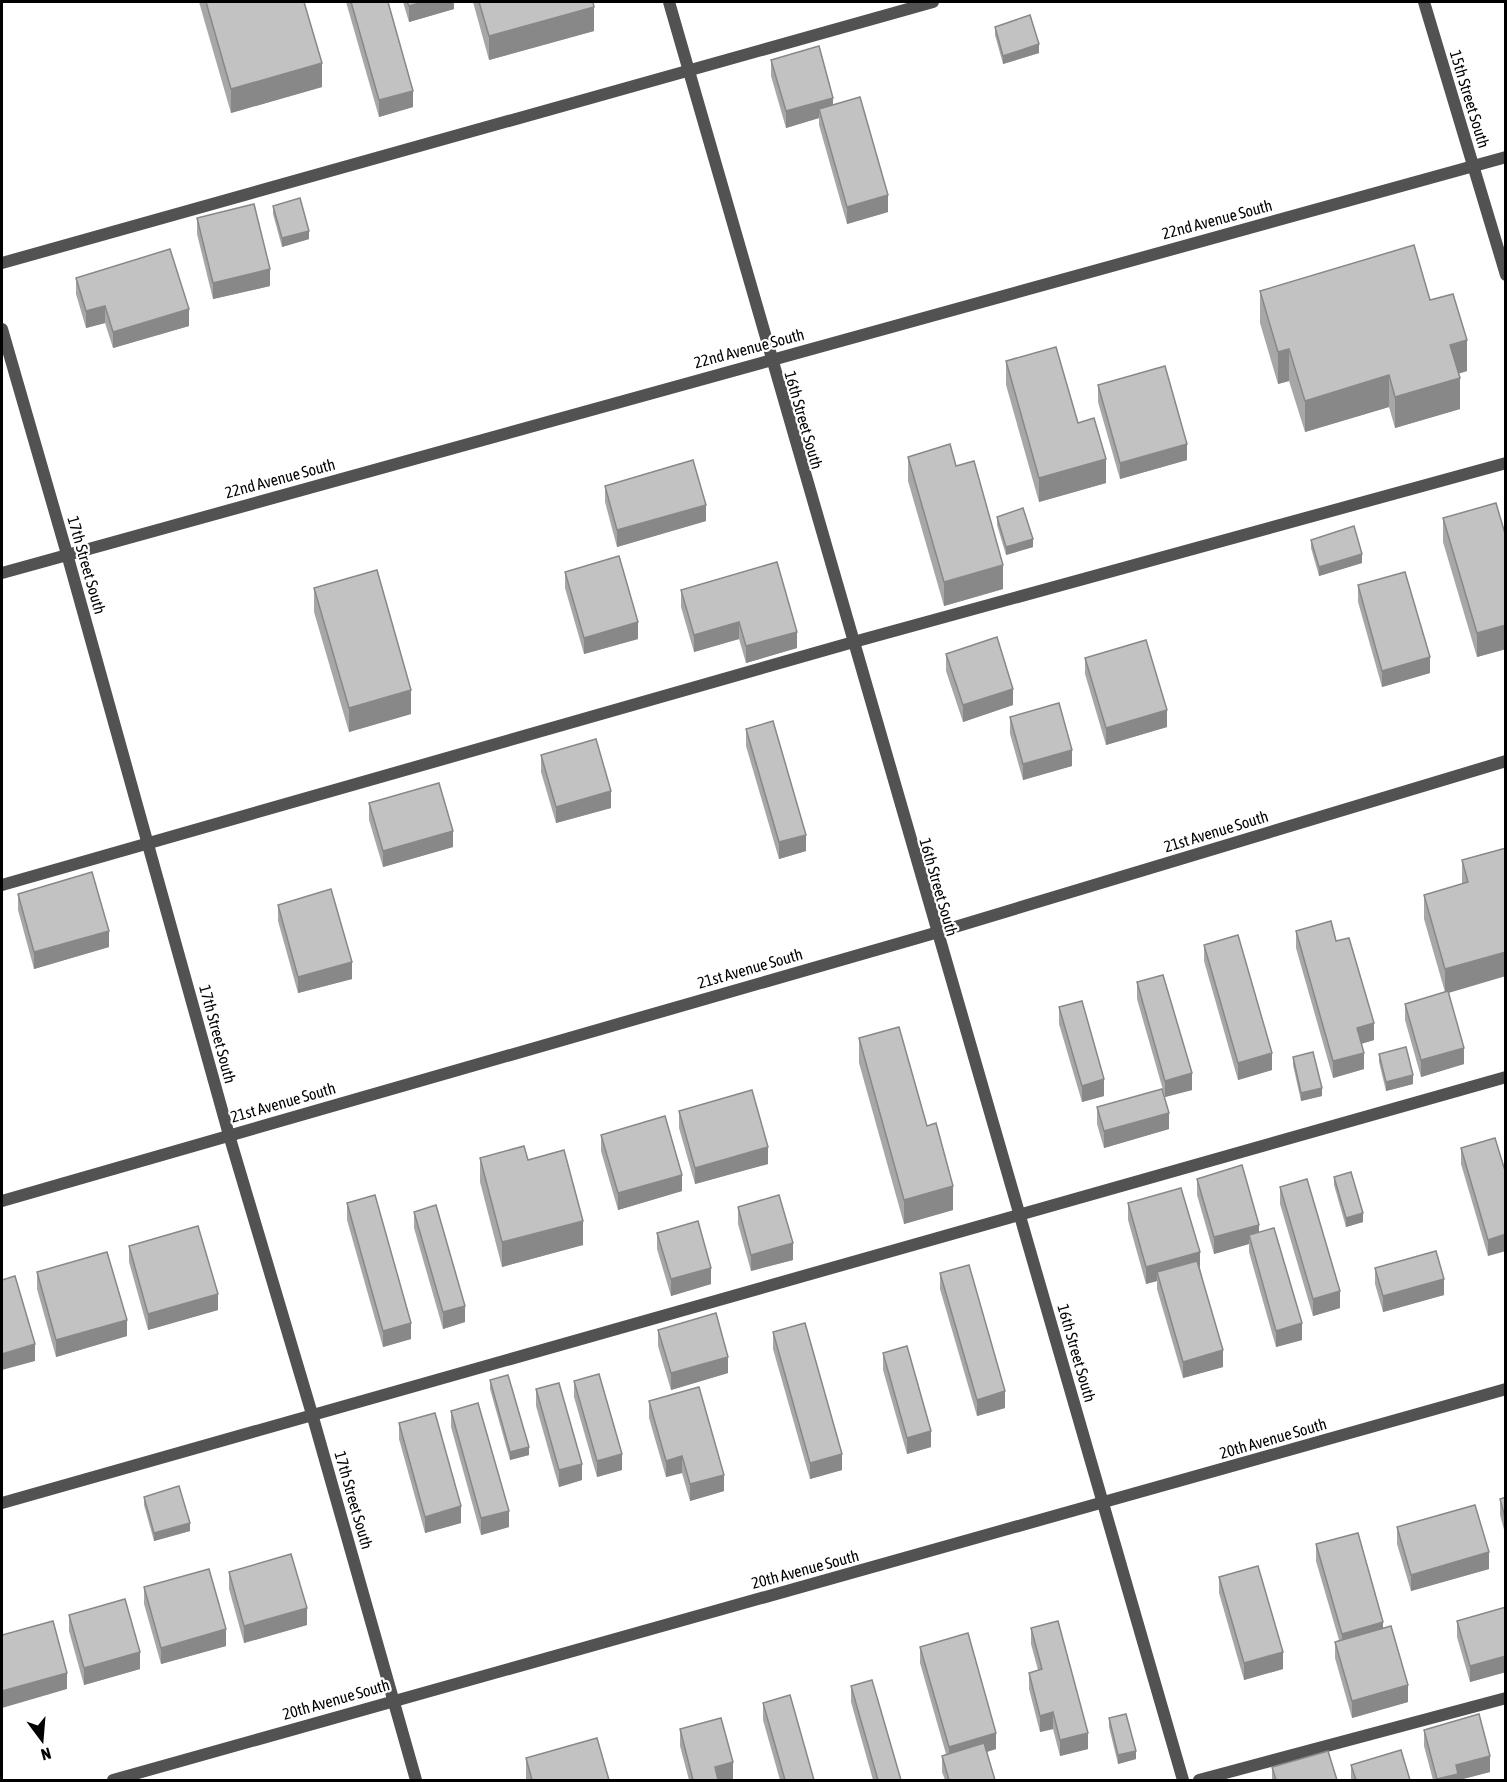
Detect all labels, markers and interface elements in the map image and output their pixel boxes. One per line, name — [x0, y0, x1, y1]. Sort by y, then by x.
street label: 15th Street South — [1447, 48, 1493, 150]
street label: 22nd Avenue South — [1160, 196, 1274, 242]
street label: 22nd Avenue South — [692, 325, 806, 371]
street label: 16th Street South — [781, 369, 827, 471]
street label: 22nd Avenue South — [223, 455, 337, 501]
street label: 17th Street South — [64, 514, 110, 616]
street label: 21st Avenue South — [1162, 807, 1270, 855]
street label: 16th Street South — [916, 836, 962, 938]
street label: 21st Avenue South — [695, 944, 805, 992]
street label: 17th Street South — [196, 983, 240, 1085]
street label: 21st Avenue South — [228, 1078, 338, 1126]
street label: 16th Street South — [1054, 1302, 1100, 1404]
street label: 20th Avenue South — [1217, 1414, 1329, 1462]
street label: 17th Street South — [331, 1449, 377, 1551]
street label: 20th Avenue South — [749, 1546, 861, 1592]
street label: 20th Avenue South — [280, 1675, 392, 1723]
north arrow — [12, 1710, 72, 1770]
text: N — [39, 1744, 53, 1764]

